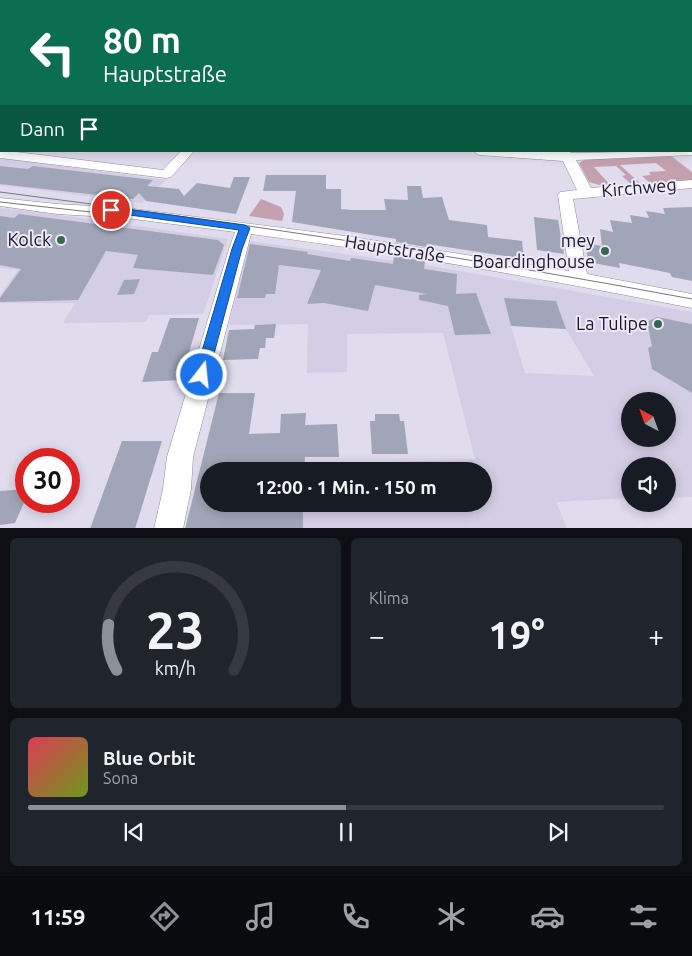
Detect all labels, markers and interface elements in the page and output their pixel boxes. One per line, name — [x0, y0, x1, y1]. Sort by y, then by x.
icon: left — [20, 20, 85, 85]
text: 80 m — [103, 20, 181, 60]
text: Hauptstraße — [103, 61, 227, 86]
icon: arrive — [75, 115, 103, 143]
text: Dann — [20, 118, 65, 140]
street label: Kirchweg — [600, 174, 677, 200]
pin — [90, 189, 132, 231]
icon: arrive — [97, 196, 125, 224]
place label: Kolck — [8, 229, 51, 249]
street label: Hauptstraße — [344, 230, 447, 266]
place label: mey Boardinghouse — [473, 230, 595, 271]
marker: Kolck — [55, 234, 67, 246]
marker: mey Boardinghouse — [599, 245, 611, 257]
place label: La Tulipe — [576, 313, 648, 333]
marker: La Tulipe — [652, 318, 664, 330]
position arrow — [175, 348, 227, 400]
north arrow — [621, 392, 676, 448]
map controls — [621, 392, 676, 512]
speed limit sign: 30 — [15, 448, 80, 513]
button: sound — [621, 457, 676, 512]
text: 12:00 · 1 Min. · 150 m — [255, 476, 437, 498]
text: Klima — [369, 589, 409, 607]
text: 23 — [146, 601, 205, 659]
text: 19° — [488, 614, 545, 656]
text: − — [369, 620, 385, 651]
text: + — [648, 620, 664, 651]
text: km/h — [155, 658, 196, 678]
text: Blue Orbit — [103, 747, 196, 769]
text: Sona — [103, 769, 138, 787]
icon: previous — [120, 818, 148, 846]
icon: pause — [332, 818, 360, 846]
icon: next — [544, 818, 572, 846]
icon: directions — [147, 899, 182, 934]
icon: music — [243, 899, 278, 934]
icon: phone — [338, 899, 373, 934]
icon: climate — [434, 899, 469, 934]
icon: car — [530, 899, 565, 934]
icon: filters — [626, 899, 661, 934]
text: 11:59 — [30, 904, 86, 929]

